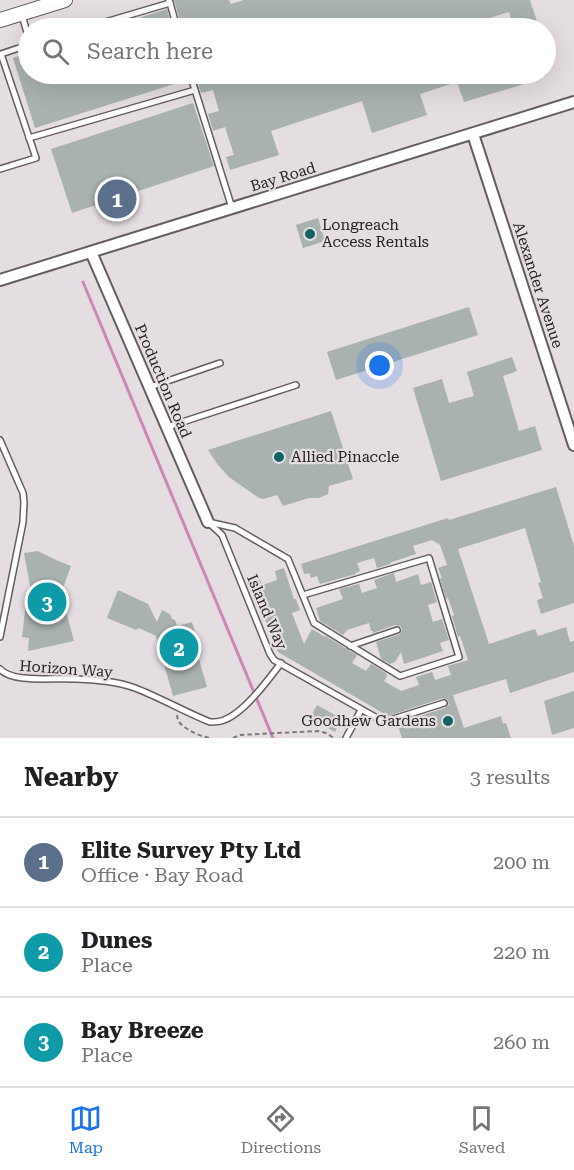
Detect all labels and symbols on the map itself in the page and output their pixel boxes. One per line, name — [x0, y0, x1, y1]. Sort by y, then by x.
street label: Bay Road — [248, 158, 318, 195]
pin: 1 — [98, 176, 136, 222]
place label: Longreach Access Rentals — [322, 216, 429, 251]
street label: Alexander Avenue — [509, 220, 567, 350]
marker: Longreach Access Rentals — [303, 227, 317, 241]
street label: Production Road — [131, 321, 195, 441]
your location — [365, 351, 394, 380]
place label: Allied Pinaccle — [291, 448, 399, 466]
marker: Allied Pinaccle — [272, 450, 286, 464]
street label: Island Way — [243, 572, 291, 652]
pin: 3 — [28, 580, 66, 624]
pin: 2 — [160, 626, 198, 670]
street label: Horizon Way — [19, 657, 113, 681]
place label: Goodhew Gardens — [301, 712, 436, 730]
marker: Goodhew Gardens — [441, 714, 455, 728]

